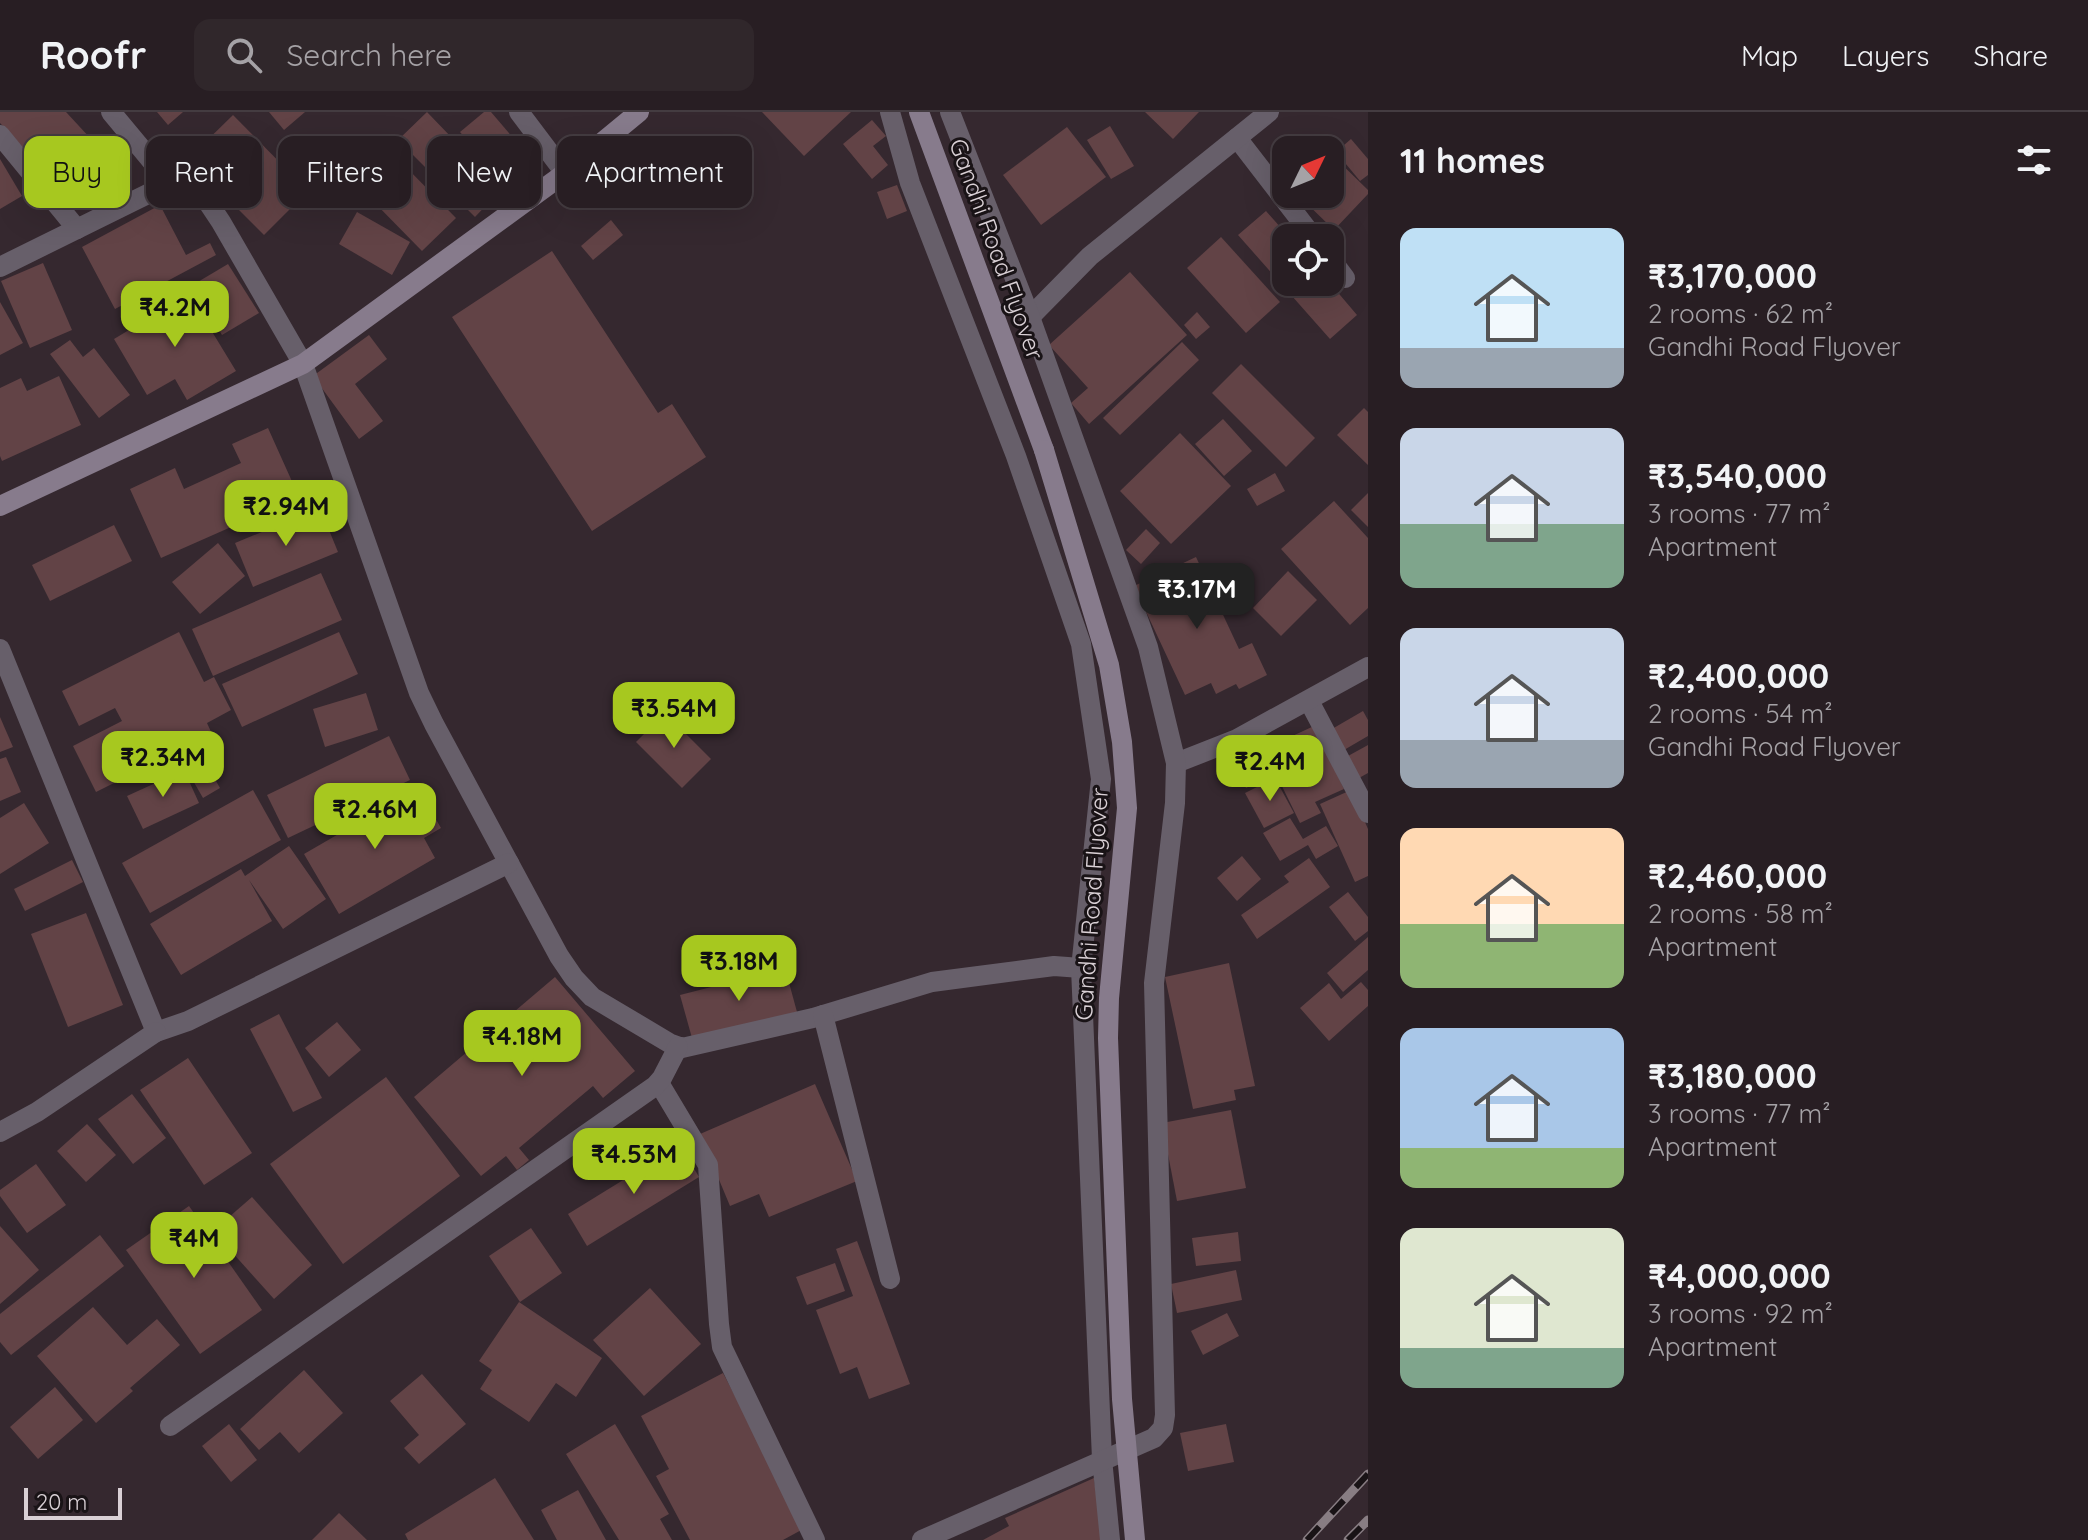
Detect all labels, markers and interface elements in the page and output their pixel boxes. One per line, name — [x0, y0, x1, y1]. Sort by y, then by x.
search box — [194, 19, 754, 91]
text: Roofr — [40, 31, 146, 79]
icon: search — [222, 33, 266, 77]
text: Search here — [286, 36, 452, 74]
text: Map — [1741, 38, 1798, 73]
text: Layers — [1842, 38, 1929, 73]
text: Share — [1973, 38, 2048, 73]
street label: Gandhi Road Flyover — [943, 134, 1051, 364]
chip: Buy — [24, 136, 130, 208]
chip: Rent — [146, 136, 262, 208]
chip: Filters — [278, 136, 411, 208]
chip: New — [427, 136, 541, 208]
chip: Apartment — [557, 136, 752, 208]
north arrow — [1272, 136, 1344, 208]
map controls — [1272, 136, 1344, 296]
icon: filters — [2012, 138, 2056, 182]
text: 11 homes — [1400, 139, 1545, 182]
button: locate — [1272, 224, 1344, 296]
text: ₹3,170,000 — [1648, 254, 1817, 297]
icon: home — [1464, 260, 1560, 356]
pin: ₹4.2M — [119, 281, 231, 349]
text: ₹4.2M — [139, 290, 211, 323]
text: 2 rooms · 62 m² — [1648, 297, 1833, 330]
text: Gandhi Road Flyover — [1648, 330, 1901, 363]
text: ₹3,540,000 — [1648, 454, 1827, 497]
icon: home — [1464, 460, 1560, 556]
pin: ₹2.94M — [221, 480, 351, 548]
text: ₹2.94M — [243, 489, 330, 522]
text: 3 rooms · 77 m² — [1648, 497, 1830, 530]
text: Apartment — [1648, 530, 1777, 563]
pin: ₹3.17M — [1132, 563, 1262, 631]
text: ₹3.17M — [1157, 572, 1237, 605]
text: ₹2,400,000 — [1648, 654, 1829, 697]
icon: home — [1464, 660, 1560, 756]
pin: ₹3.54M — [609, 682, 739, 750]
text: ₹3.54M — [631, 691, 717, 724]
text: 2 rooms · 54 m² — [1648, 697, 1832, 730]
text: Gandhi Road Flyover — [1648, 730, 1901, 763]
pin: ₹2.34M — [98, 731, 228, 799]
pin: ₹2.4M — [1214, 735, 1326, 803]
text: ₹2.34M — [120, 740, 206, 773]
text: ₹2.4M — [1234, 744, 1306, 777]
pin: ₹2.46M — [310, 783, 440, 851]
street label: Gandhi Road Flyover — [1068, 787, 1114, 1021]
text: ₹2.46M — [332, 792, 418, 825]
text: ₹2,460,000 — [1648, 854, 1827, 897]
icon: home — [1464, 860, 1560, 956]
text: 2 rooms · 58 m² — [1648, 897, 1833, 930]
text: Apartment — [1648, 930, 1777, 963]
pin: ₹3.18M — [674, 935, 804, 1003]
text: ₹3.18M — [699, 944, 779, 977]
pin: ₹4.18M — [457, 1010, 587, 1078]
text: ₹4.18M — [482, 1019, 562, 1052]
text: ₹3,180,000 — [1648, 1054, 1817, 1097]
icon: home — [1464, 1060, 1560, 1156]
text: 3 rooms · 77 m² — [1648, 1097, 1830, 1130]
pin: ₹4.53M — [569, 1128, 699, 1196]
text: Apartment — [1648, 1130, 1777, 1163]
text: ₹4.53M — [591, 1137, 677, 1170]
pin: ₹4M — [155, 1212, 233, 1280]
text: ₹4M — [169, 1221, 219, 1254]
text: ₹4,000,000 — [1648, 1254, 1831, 1297]
icon: home — [1464, 1260, 1560, 1356]
text: 3 rooms · 92 m² — [1648, 1297, 1833, 1330]
text: Apartment — [1648, 1330, 1777, 1363]
scale bar — [24, 1484, 122, 1520]
text: 20 m — [36, 1488, 87, 1516]

